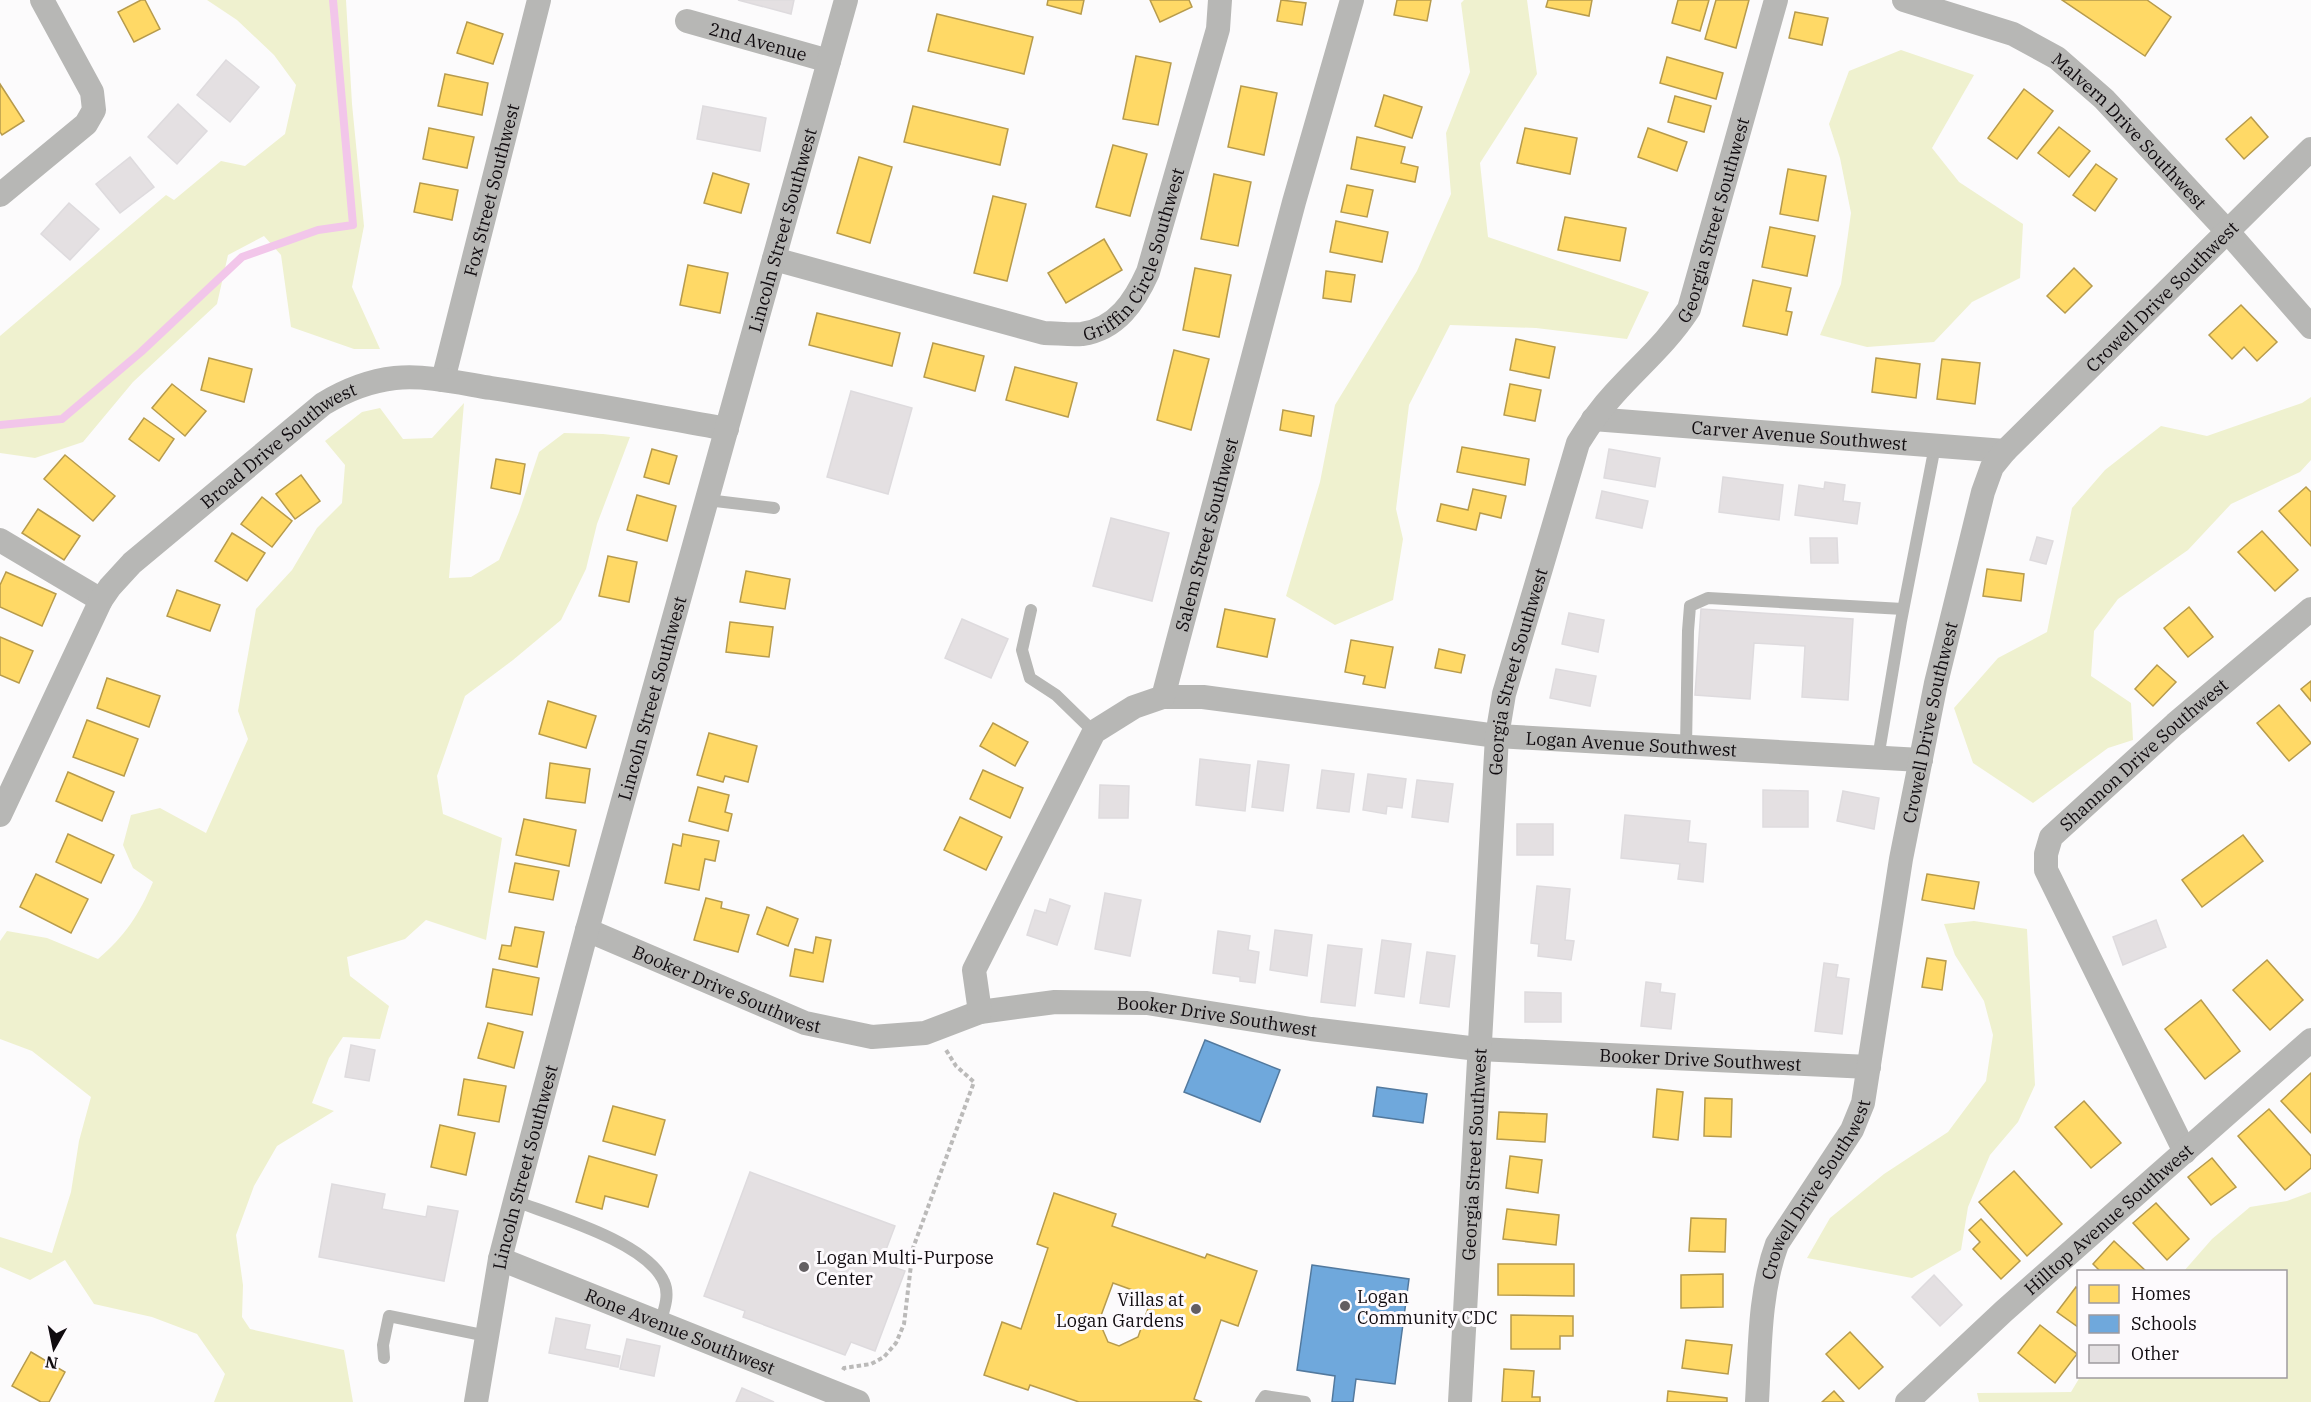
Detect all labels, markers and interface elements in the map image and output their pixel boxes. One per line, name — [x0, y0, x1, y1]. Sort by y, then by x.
street label: 2nd Avenue — [707, 16, 810, 66]
street label: Malvern Drive Southwest — [2047, 47, 2212, 214]
street label: Fox Street Southwest — [458, 101, 524, 279]
street label: Georgia Street Southwest — [1672, 115, 1754, 327]
street label: Lincoln Street Southwest — [743, 125, 821, 335]
street label: Griffin Circle Southwest — [1080, 165, 1189, 345]
street label: Crowell Drive Southwest — [2081, 216, 2243, 377]
street label: Broad Drive Southwest — [195, 377, 360, 513]
street label: Carver Avenue Southwest — [1691, 415, 1908, 455]
street label: Salem Street Southwest — [1169, 435, 1243, 634]
street label: Georgia Street Southwest — [1483, 565, 1552, 776]
street label: Lincoln Street Southwest — [612, 593, 691, 803]
street label: Crowell Drive Southwest — [1897, 619, 1962, 825]
street label: Shannon Drive Southwest — [2054, 673, 2232, 836]
street label: Logan Avenue Southwest — [1525, 726, 1737, 761]
street label: Booker Drive Southwest — [629, 939, 823, 1038]
street label: Booker Drive Southwest — [1117, 991, 1318, 1041]
street label: Booker Drive Southwest — [1599, 1043, 1802, 1075]
street label: Georgia Street Southwest — [1456, 1047, 1491, 1261]
street label: Lincoln Street Southwest — [487, 1062, 562, 1271]
street label: Crowell Drive Southwest — [1756, 1098, 1875, 1282]
street label: Hilltop Avenue Southwest — [2019, 1138, 2197, 1300]
place label: Logan Multi-Purpose Center — [816, 1246, 994, 1290]
marker: Logan Multi-Purpose Center — [797, 1260, 811, 1274]
legend — [2077, 1270, 2287, 1378]
text: Homes — [2131, 1282, 2191, 1305]
street label: Rone Avenue Southwest — [582, 1283, 779, 1379]
place label: Logan Community CDC — [1357, 1285, 1498, 1329]
place label: Villas at Logan Gardens — [1056, 1288, 1184, 1332]
marker: Logan Community CDC — [1338, 1299, 1352, 1313]
marker: Villas at Logan Gardens — [1189, 1302, 1203, 1316]
text: Schools — [2131, 1312, 2197, 1335]
north arrow — [24, 1318, 84, 1378]
text: Other — [2131, 1342, 2179, 1365]
text: N — [44, 1352, 59, 1374]

